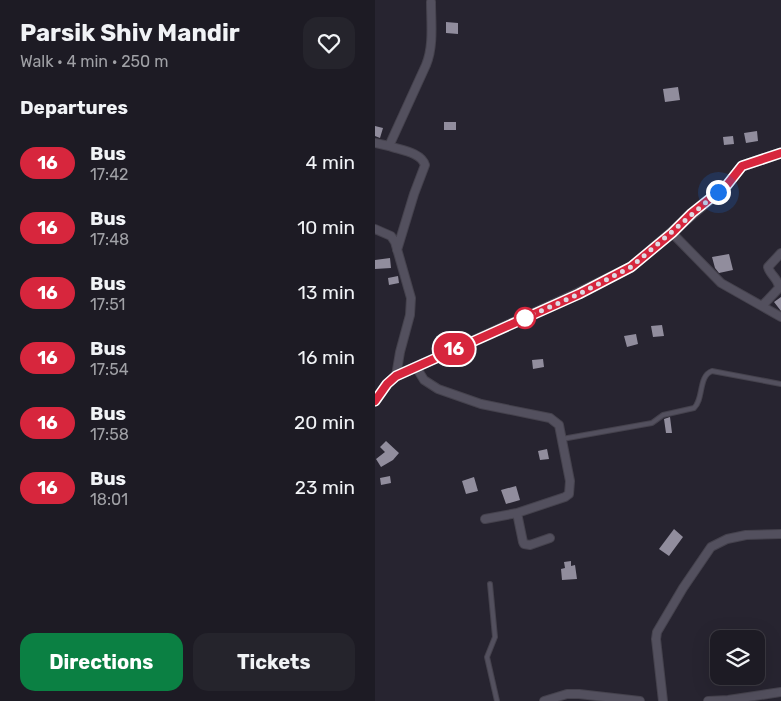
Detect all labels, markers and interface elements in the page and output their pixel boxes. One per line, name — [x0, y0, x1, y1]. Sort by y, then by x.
button: heart — [303, 17, 355, 69]
text: Parsik Shiv Mandir — [20, 19, 240, 47]
text: Walk · 4 min · 250 m — [20, 52, 168, 71]
text: Departures — [20, 96, 128, 119]
text: Bus — [90, 142, 126, 165]
text: 4 min — [306, 151, 355, 174]
text: 16 — [37, 152, 58, 174]
text: 17:42 — [90, 165, 128, 184]
your location — [706, 180, 731, 205]
text: Bus — [90, 207, 126, 230]
text: 10 min — [297, 216, 355, 239]
text: 16 — [37, 217, 58, 239]
text: 17:48 — [90, 230, 129, 249]
text: Bus — [90, 272, 126, 295]
text: 13 min — [298, 281, 355, 304]
text: 16 — [37, 282, 58, 304]
text: 17:51 — [90, 295, 125, 314]
unlabelled marker — [514, 307, 536, 329]
line badge: 16 — [431, 333, 477, 365]
text: Bus — [90, 337, 126, 360]
text: 16 — [444, 338, 464, 360]
text: 16 min — [298, 346, 355, 369]
text: 16 — [37, 347, 58, 369]
text: 17:54 — [90, 360, 129, 379]
text: Bus — [90, 402, 126, 425]
text: 20 min — [294, 411, 355, 434]
text: 16 — [37, 412, 58, 434]
text: 17:58 — [90, 425, 129, 444]
text: Bus — [90, 467, 126, 490]
text: 23 min — [295, 476, 355, 499]
text: 16 — [37, 477, 58, 499]
text: 18:01 — [90, 490, 128, 509]
map controls — [710, 630, 765, 685]
button: layers — [710, 630, 765, 685]
button: Directions — [20, 633, 183, 691]
button: Tickets — [193, 633, 355, 691]

